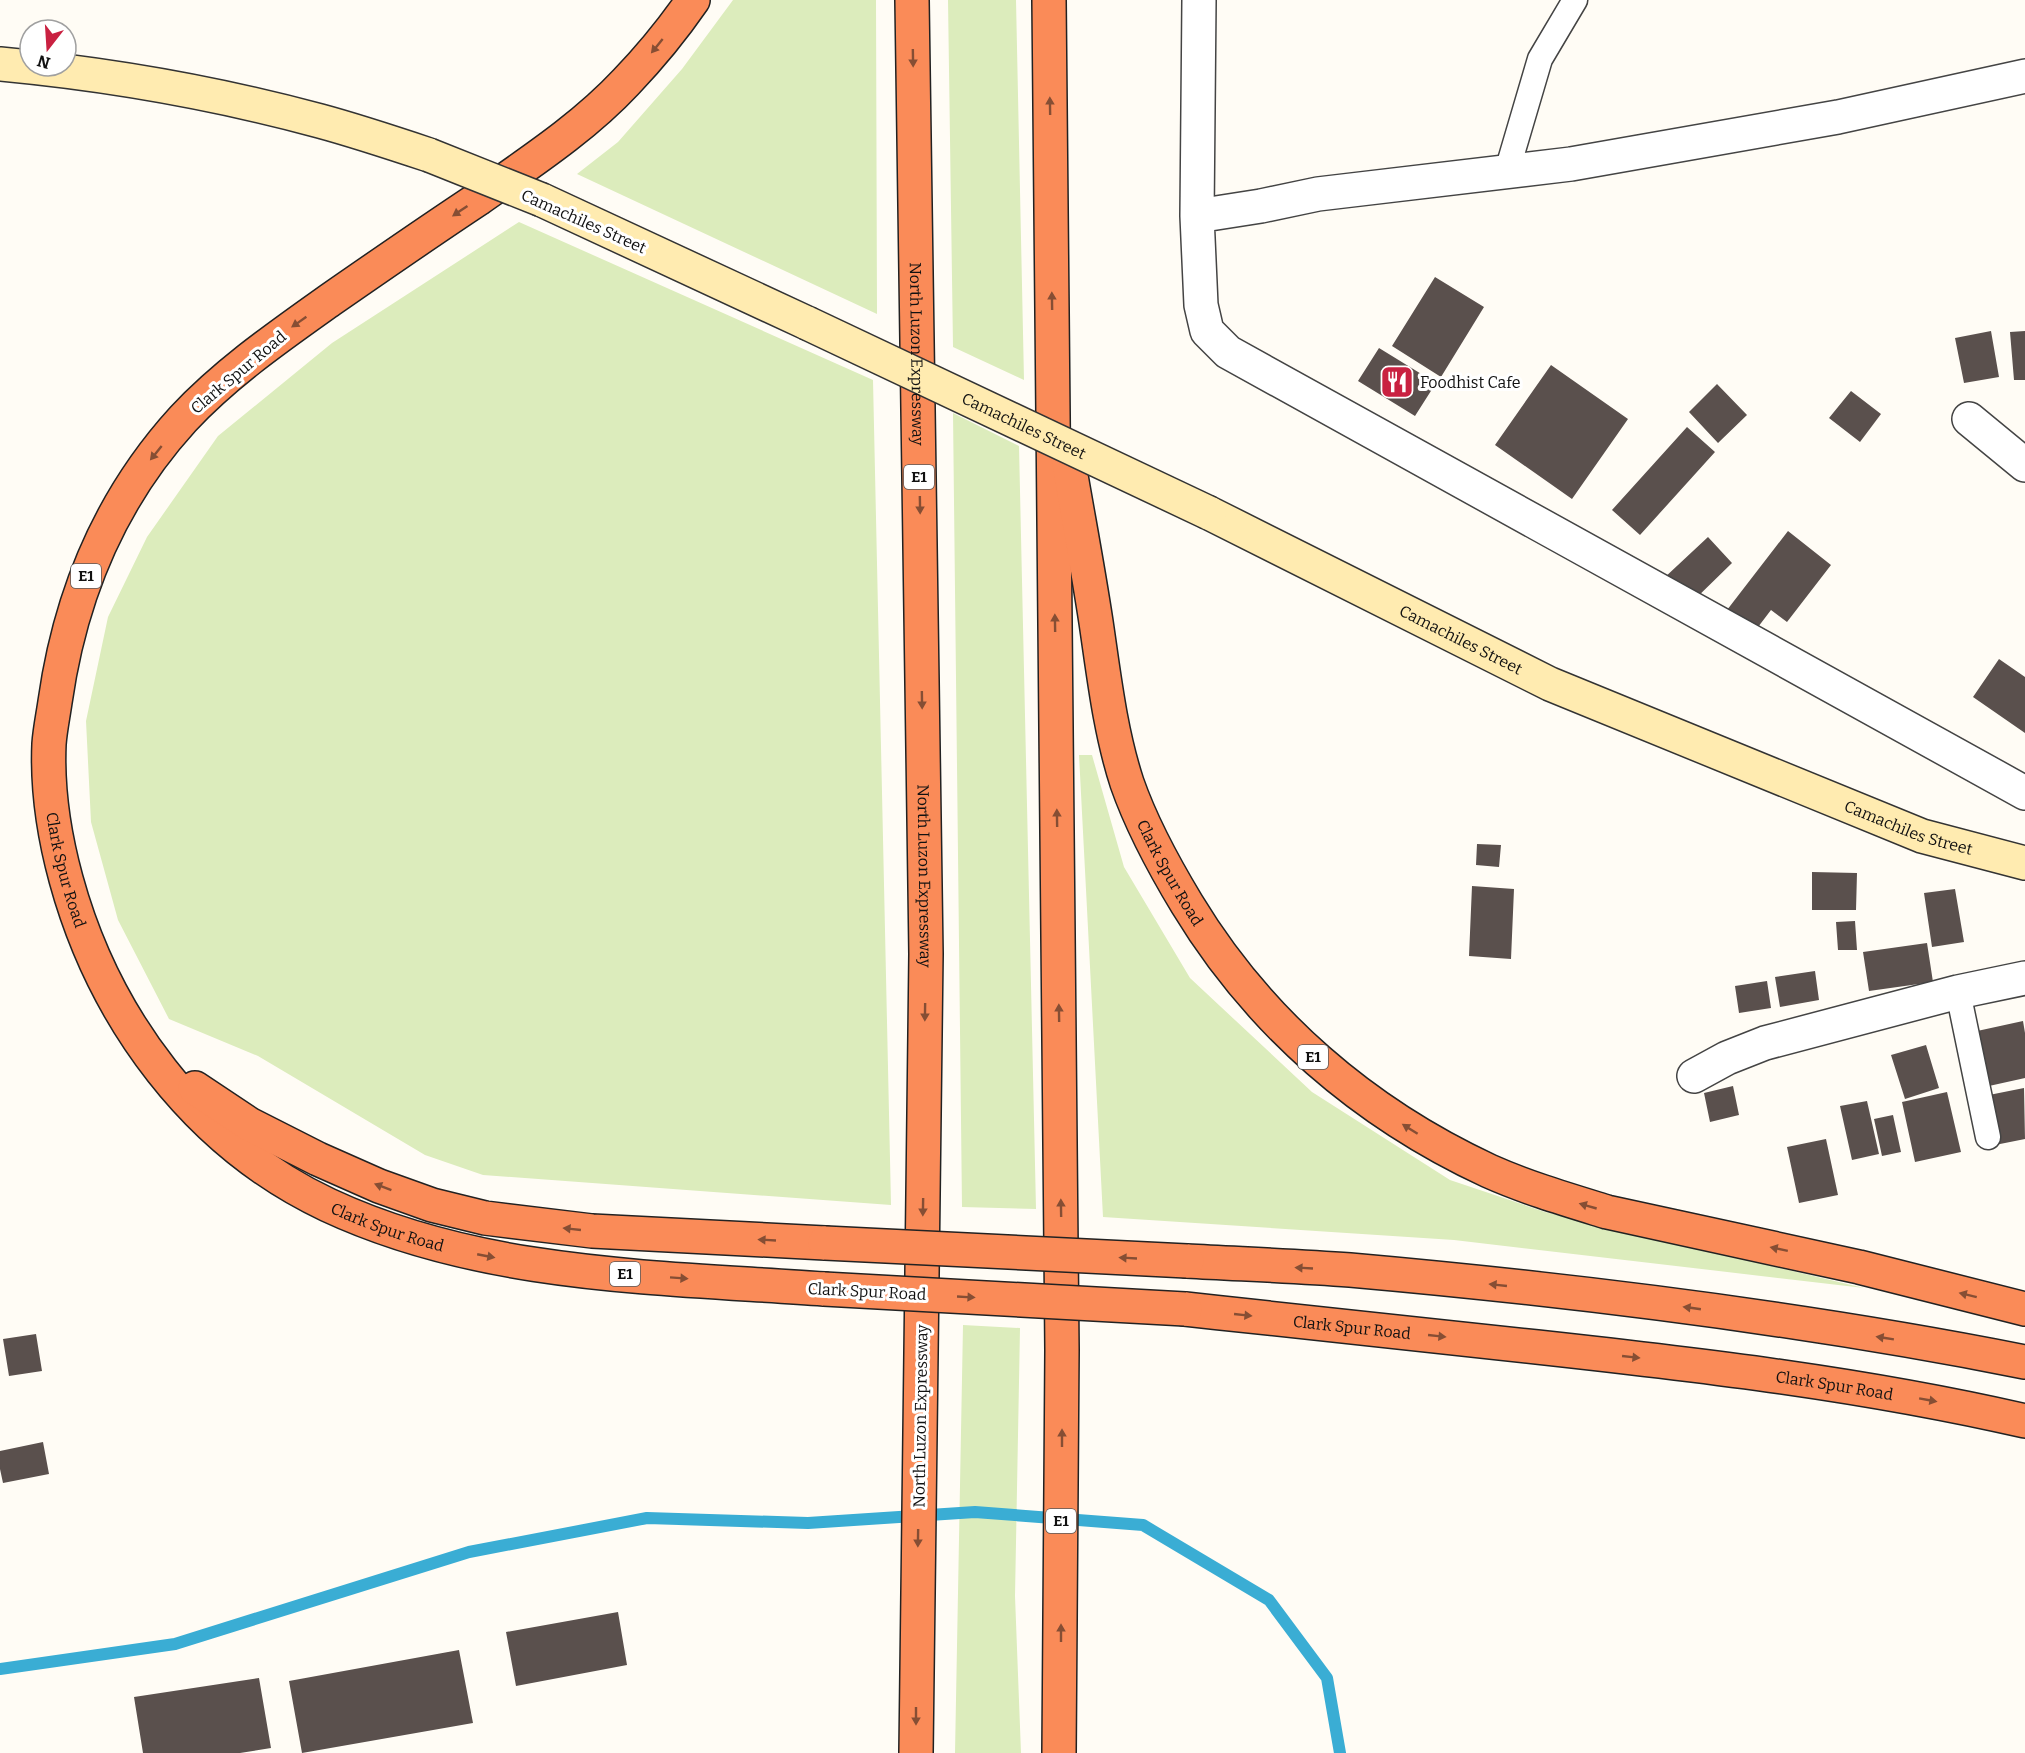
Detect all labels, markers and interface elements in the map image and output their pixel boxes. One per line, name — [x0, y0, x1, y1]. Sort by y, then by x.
north arrow — [18, 18, 78, 78]
one-way arrow — [651, 38, 664, 53]
one-way arrow — [908, 49, 918, 68]
text: N — [35, 51, 52, 73]
one-way arrow — [1045, 96, 1055, 115]
street label: Camachiles Street — [518, 185, 649, 258]
one-way arrow — [452, 205, 468, 217]
street label: North Luzon Expressway — [906, 262, 928, 446]
one-way arrow — [1047, 291, 1056, 310]
one-way arrow — [292, 316, 308, 328]
street label: Clark Spur Road — [187, 327, 290, 418]
restaurant icon: Foodhist Cafe — [1379, 364, 1415, 400]
place label: Foodhist Cafe — [1420, 373, 1520, 392]
street label: Camachiles Street — [959, 389, 1089, 464]
one-way arrow — [150, 445, 162, 460]
road number: E1 — [904, 465, 934, 489]
one-way arrow — [915, 496, 924, 515]
road number: E1 — [71, 564, 101, 588]
street label: Camachiles Street — [1396, 601, 1526, 679]
one-way arrow — [1050, 613, 1060, 632]
one-way arrow — [917, 691, 927, 710]
street label: North Luzon Expressway — [914, 784, 935, 968]
street label: Camachiles Street — [1842, 796, 1975, 859]
one-way arrow — [1052, 808, 1062, 827]
street label: Clark Spur Road — [42, 811, 90, 931]
street label: Clark Spur Road — [1133, 817, 1207, 930]
one-way arrow — [920, 1003, 930, 1022]
one-way arrow — [1054, 1003, 1064, 1022]
road number: E1 — [1298, 1045, 1328, 1069]
one-way arrow — [1402, 1123, 1418, 1134]
one-way arrow — [373, 1182, 391, 1192]
one-way arrow — [918, 1198, 927, 1217]
one-way arrow — [1056, 1198, 1066, 1217]
street label: Clark Spur Road — [328, 1199, 446, 1256]
one-way arrow — [1579, 1201, 1597, 1210]
one-way arrow — [563, 1224, 582, 1234]
one-way arrow — [757, 1235, 776, 1245]
one-way arrow — [1769, 1244, 1788, 1254]
one-way arrow — [476, 1252, 495, 1261]
one-way arrow — [1119, 1254, 1138, 1263]
road number: E1 — [610, 1262, 640, 1286]
one-way arrow — [1294, 1263, 1313, 1272]
one-way arrow — [670, 1274, 689, 1283]
street label: Clark Spur Road — [807, 1279, 927, 1304]
one-way arrow — [1489, 1280, 1508, 1290]
one-way arrow — [1959, 1289, 1977, 1299]
one-way arrow — [956, 1292, 975, 1301]
one-way arrow — [1682, 1304, 1701, 1313]
one-way arrow — [1234, 1311, 1253, 1320]
street label: Clark Spur Road — [1292, 1312, 1412, 1343]
street label: North Luzon Expressway — [909, 1324, 932, 1508]
one-way arrow — [1428, 1332, 1447, 1341]
one-way arrow — [1875, 1333, 1894, 1342]
one-way arrow — [1621, 1353, 1640, 1362]
street label: Clark Spur Road — [1774, 1367, 1895, 1404]
one-way arrow — [1918, 1396, 1937, 1405]
one-way arrow — [1057, 1429, 1067, 1448]
road number: E1 — [1046, 1509, 1076, 1533]
one-way arrow — [913, 1528, 923, 1547]
one-way arrow — [1056, 1624, 1066, 1643]
one-way arrow — [911, 1706, 921, 1725]

